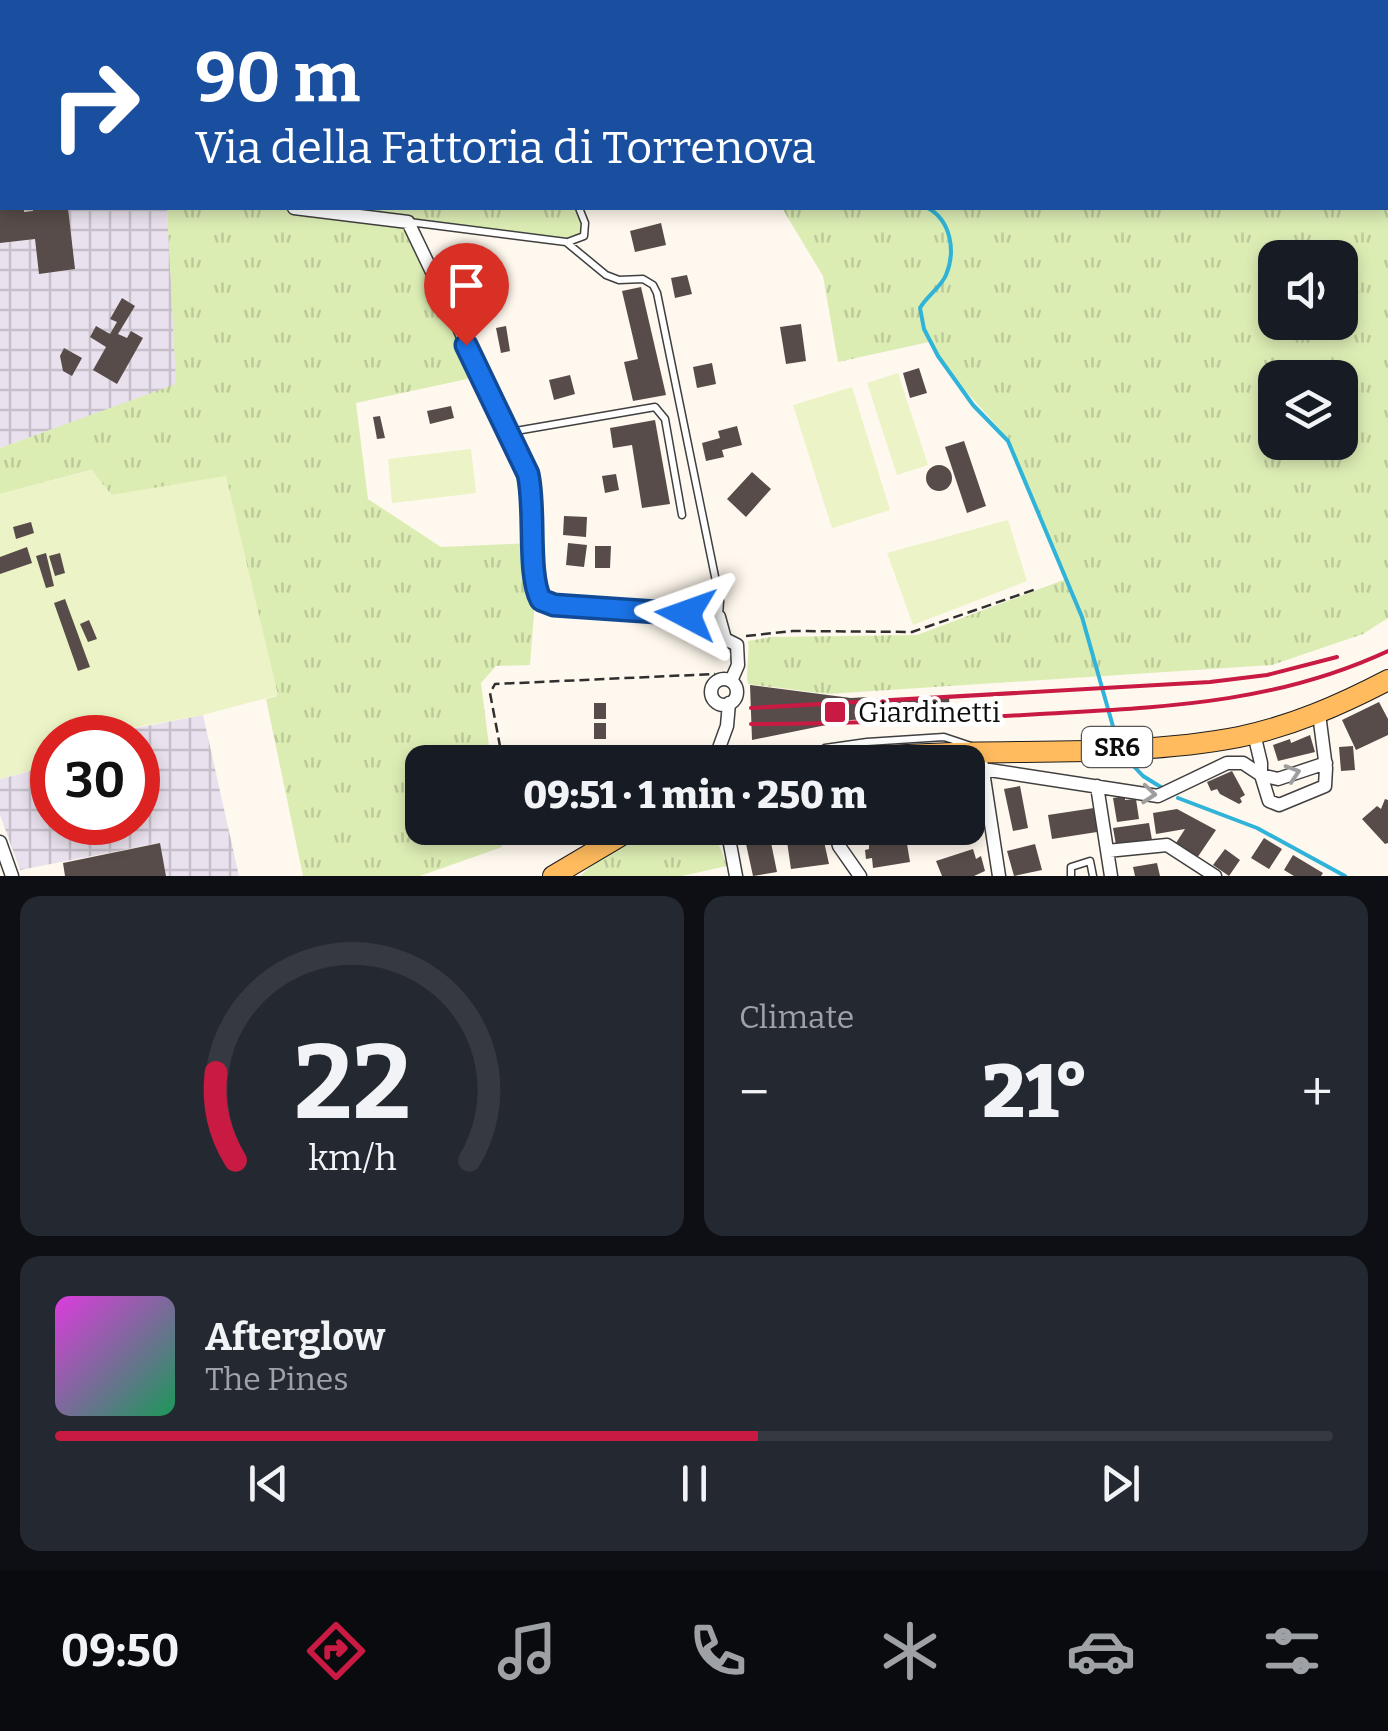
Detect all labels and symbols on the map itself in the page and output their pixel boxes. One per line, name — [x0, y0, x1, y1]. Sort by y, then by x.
pin — [424, 243, 509, 346]
position arrow — [634, 562, 738, 666]
place label: Giardinetti — [858, 696, 1000, 729]
marker: Giardinetti — [822, 699, 848, 725]
speed limit sign: 30 — [30, 715, 160, 845]
road number: SR6 — [1082, 727, 1152, 767]
one-way arrow — [1284, 765, 1301, 785]
one-way arrow — [1141, 782, 1157, 804]

